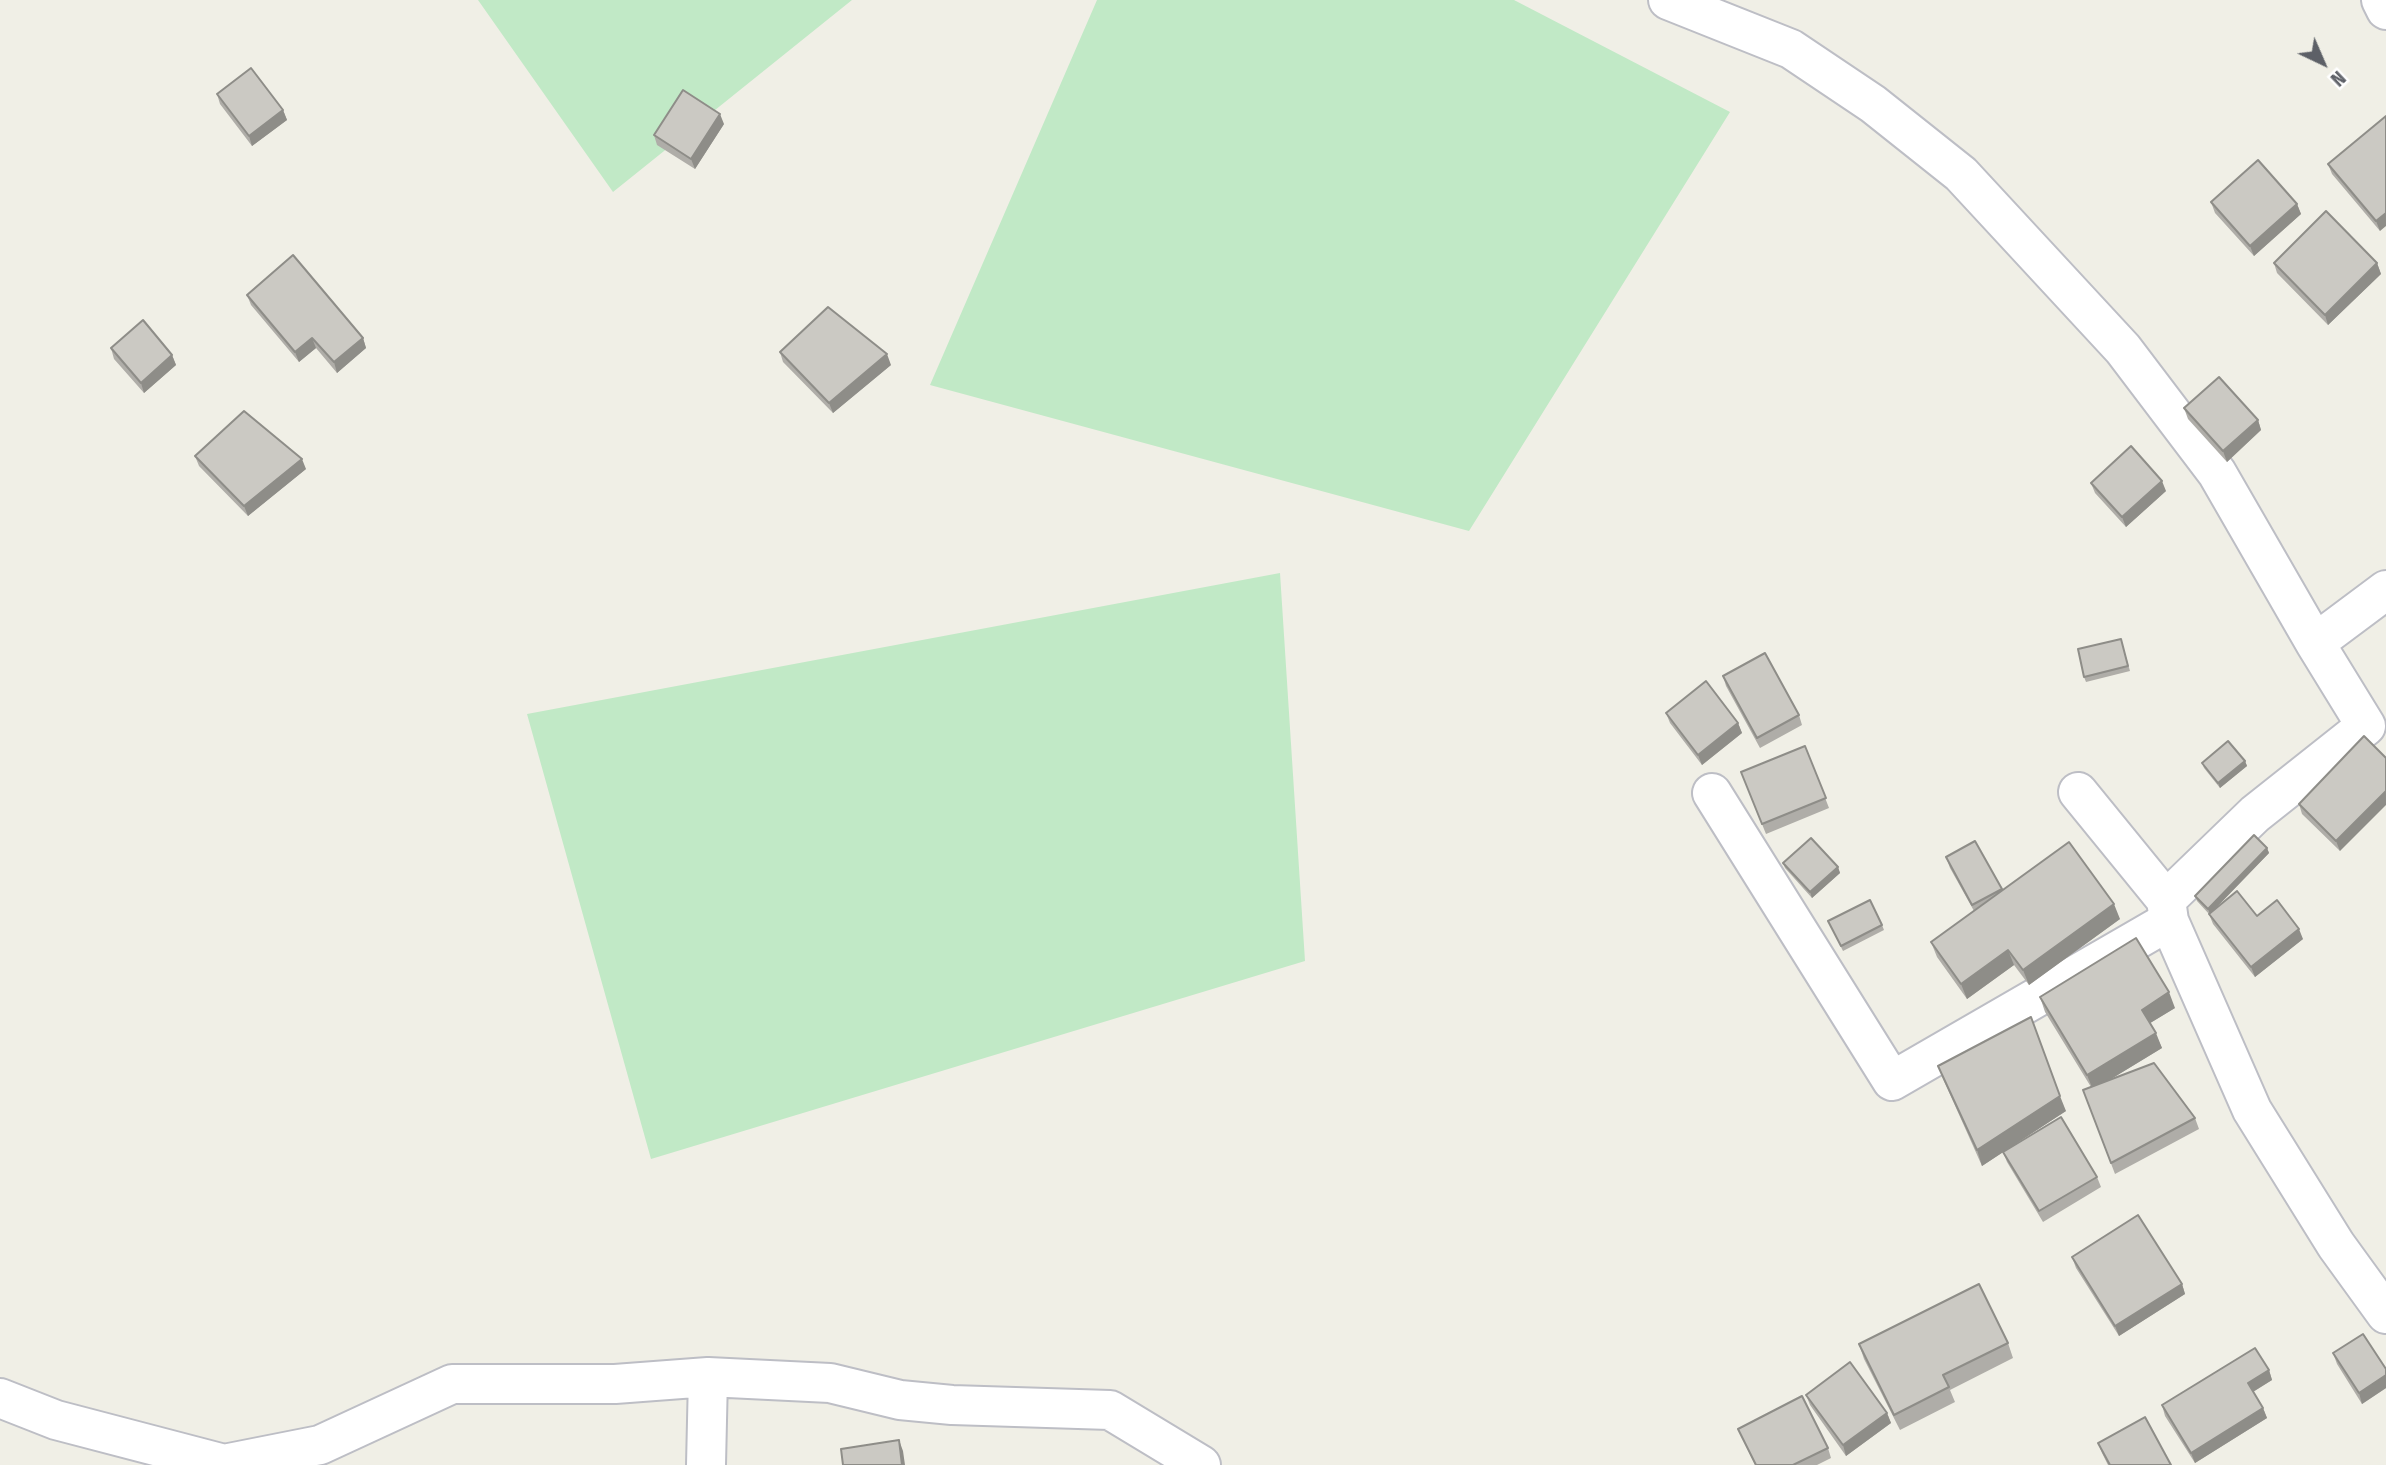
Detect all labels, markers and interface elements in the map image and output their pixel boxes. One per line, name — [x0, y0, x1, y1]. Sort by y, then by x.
north arrow — [2288, 28, 2358, 98]
text: N — [2326, 66, 2350, 91]

